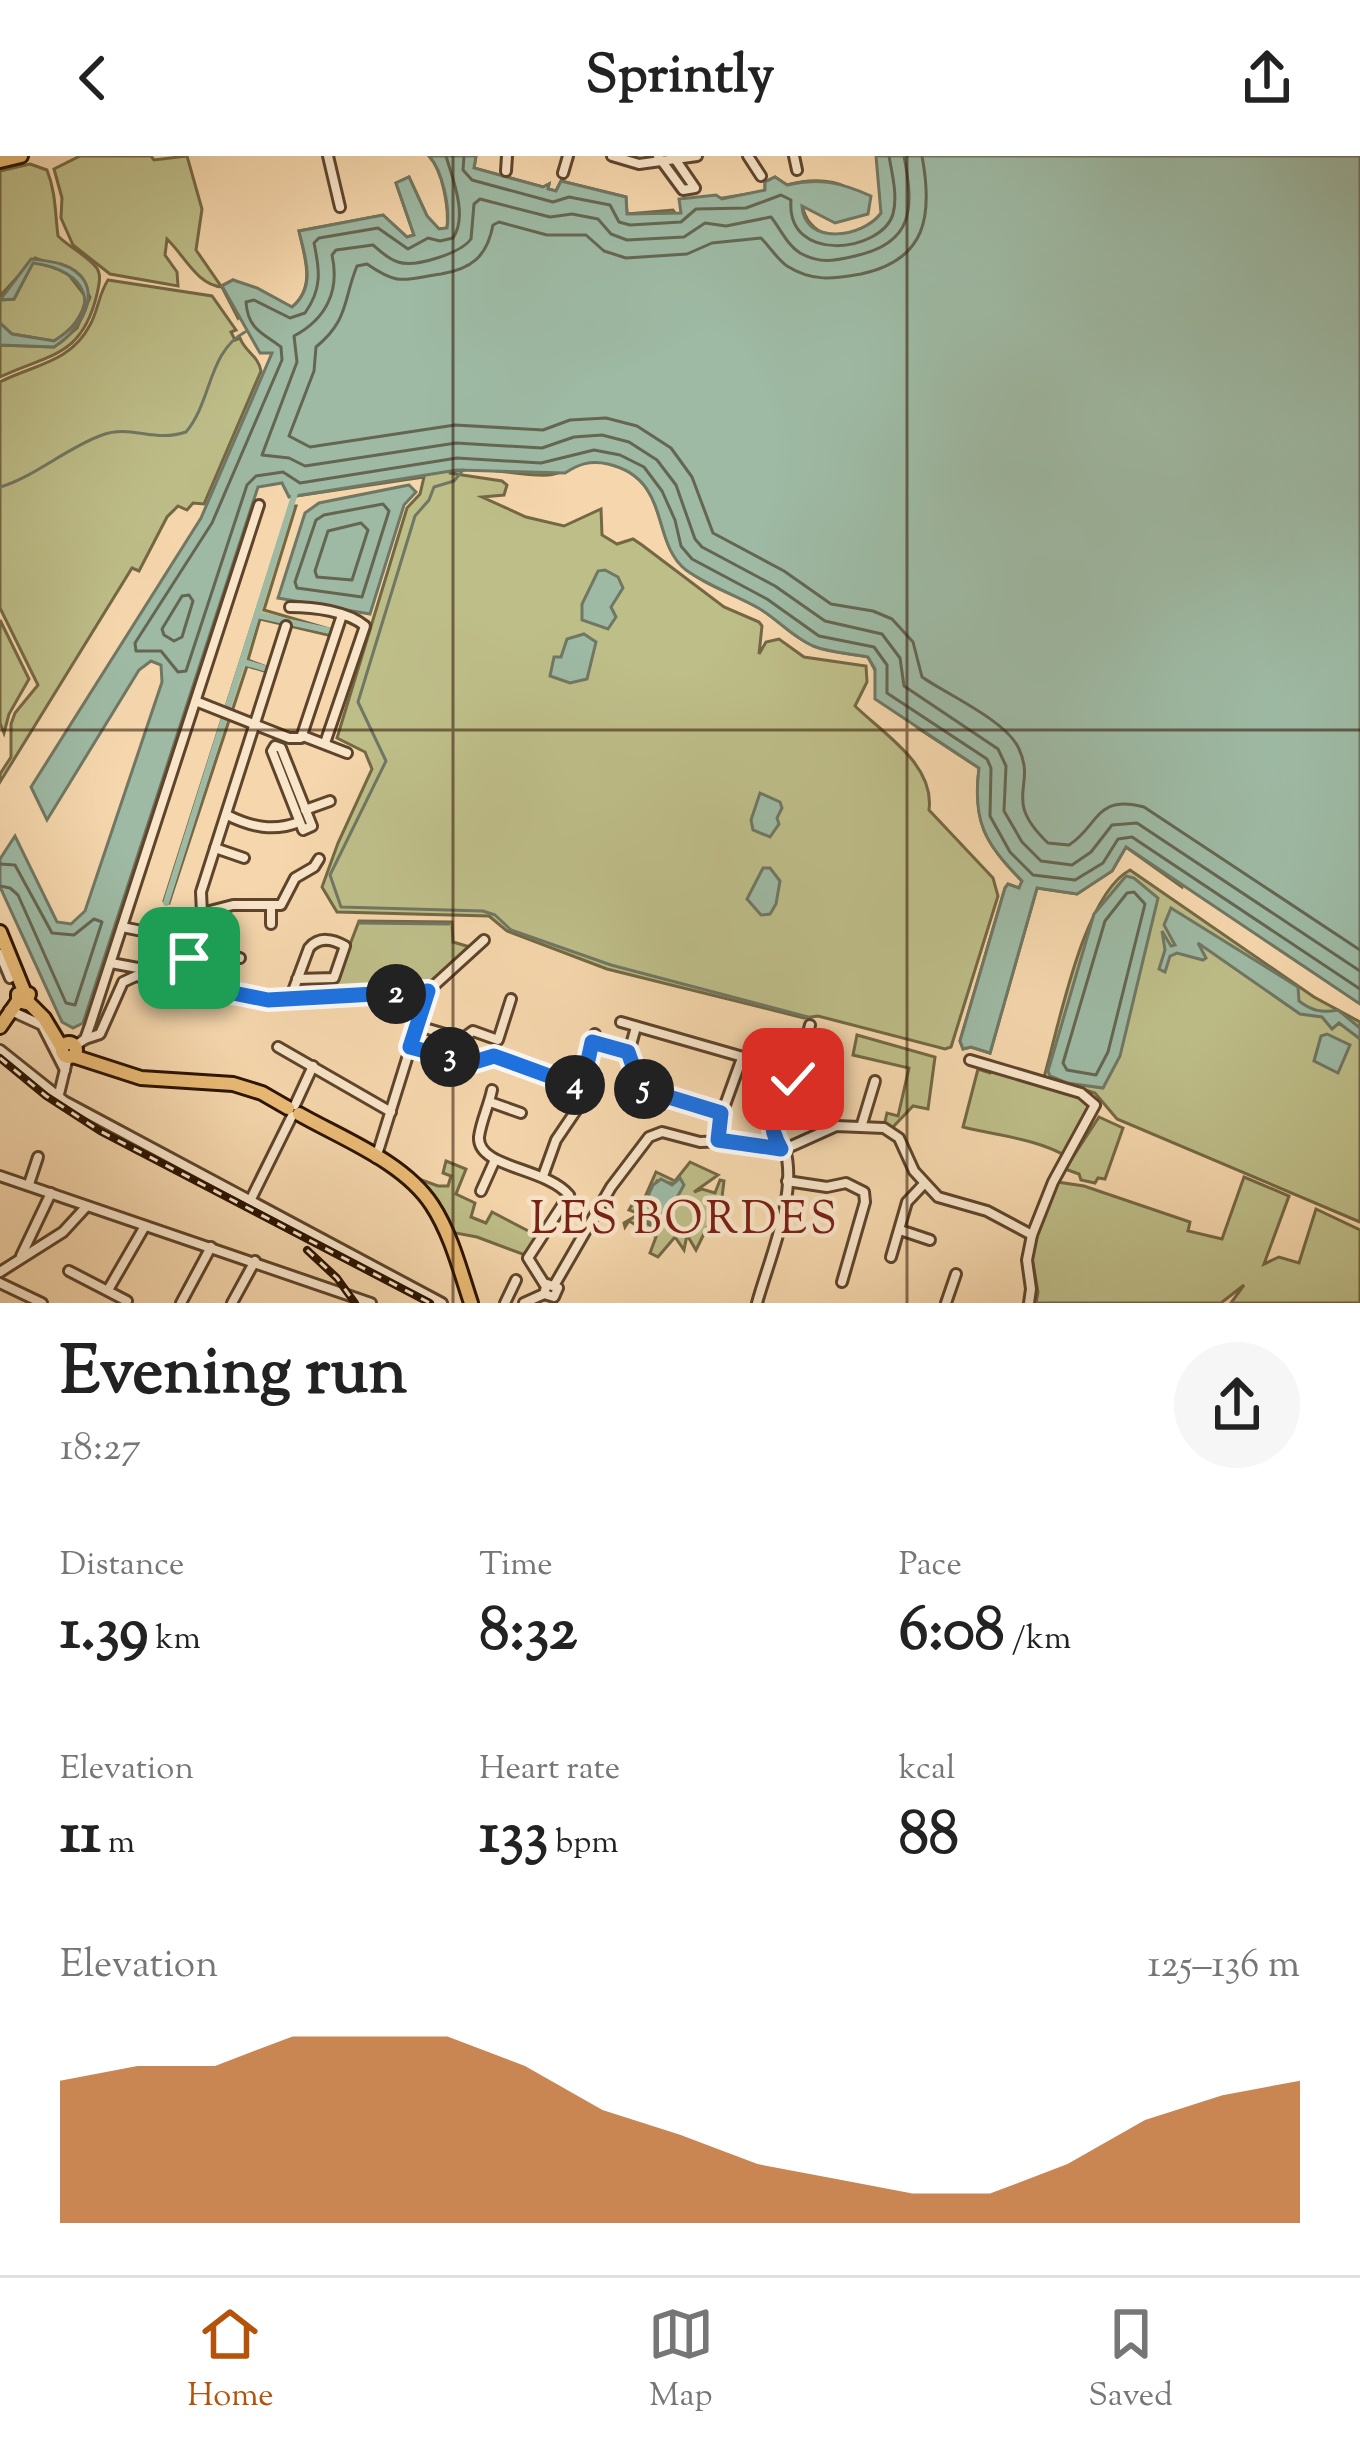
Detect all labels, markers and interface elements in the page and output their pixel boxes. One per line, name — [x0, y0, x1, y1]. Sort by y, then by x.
text: Sprintly — [586, 39, 775, 117]
icon: back — [60, 45, 126, 111]
icon: share — [1234, 45, 1300, 111]
pin — [138, 907, 240, 1009]
icon: arrive — [156, 925, 222, 991]
pin: 2 — [366, 964, 426, 1024]
text: 2 — [388, 970, 404, 1018]
pin: 3 — [420, 1027, 480, 1087]
pin — [742, 1028, 844, 1130]
text: 3 — [443, 1033, 457, 1081]
icon: check — [760, 1046, 826, 1112]
pin: 4 — [545, 1055, 605, 1115]
pin: 5 — [614, 1059, 674, 1119]
text: 4 — [567, 1061, 583, 1109]
text: 5 — [638, 1065, 650, 1113]
district label: LES BORDES — [530, 1190, 840, 1255]
text: Evening run — [60, 1329, 407, 1424]
button: share — [1174, 1342, 1300, 1468]
text: 18:27 — [60, 1422, 141, 1478]
text: Distance — [60, 1542, 184, 1590]
text: Time — [479, 1542, 553, 1590]
text: Pace — [899, 1542, 962, 1590]
text: 1.39 — [60, 1590, 148, 1677]
text: 8:32 — [479, 1590, 577, 1677]
text: 6:08 — [899, 1590, 1005, 1677]
text: km — [148, 1616, 201, 1664]
text: /km — [1005, 1616, 1071, 1664]
text: Elevation — [60, 1746, 194, 1794]
text: Heart rate — [479, 1746, 620, 1794]
text: kcal — [899, 1746, 955, 1794]
text: 11 — [60, 1794, 101, 1881]
text: 133 — [479, 1794, 548, 1881]
text: 88 — [899, 1794, 959, 1881]
text: m — [101, 1820, 135, 1868]
text: bpm — [548, 1820, 619, 1868]
text: Elevation — [60, 1939, 218, 1995]
text: 125–136 m — [1147, 1939, 1300, 1995]
tab: Home — [187, 2301, 274, 2421]
tab: Map — [648, 2301, 714, 2421]
tab: Saved — [1088, 2301, 1173, 2421]

